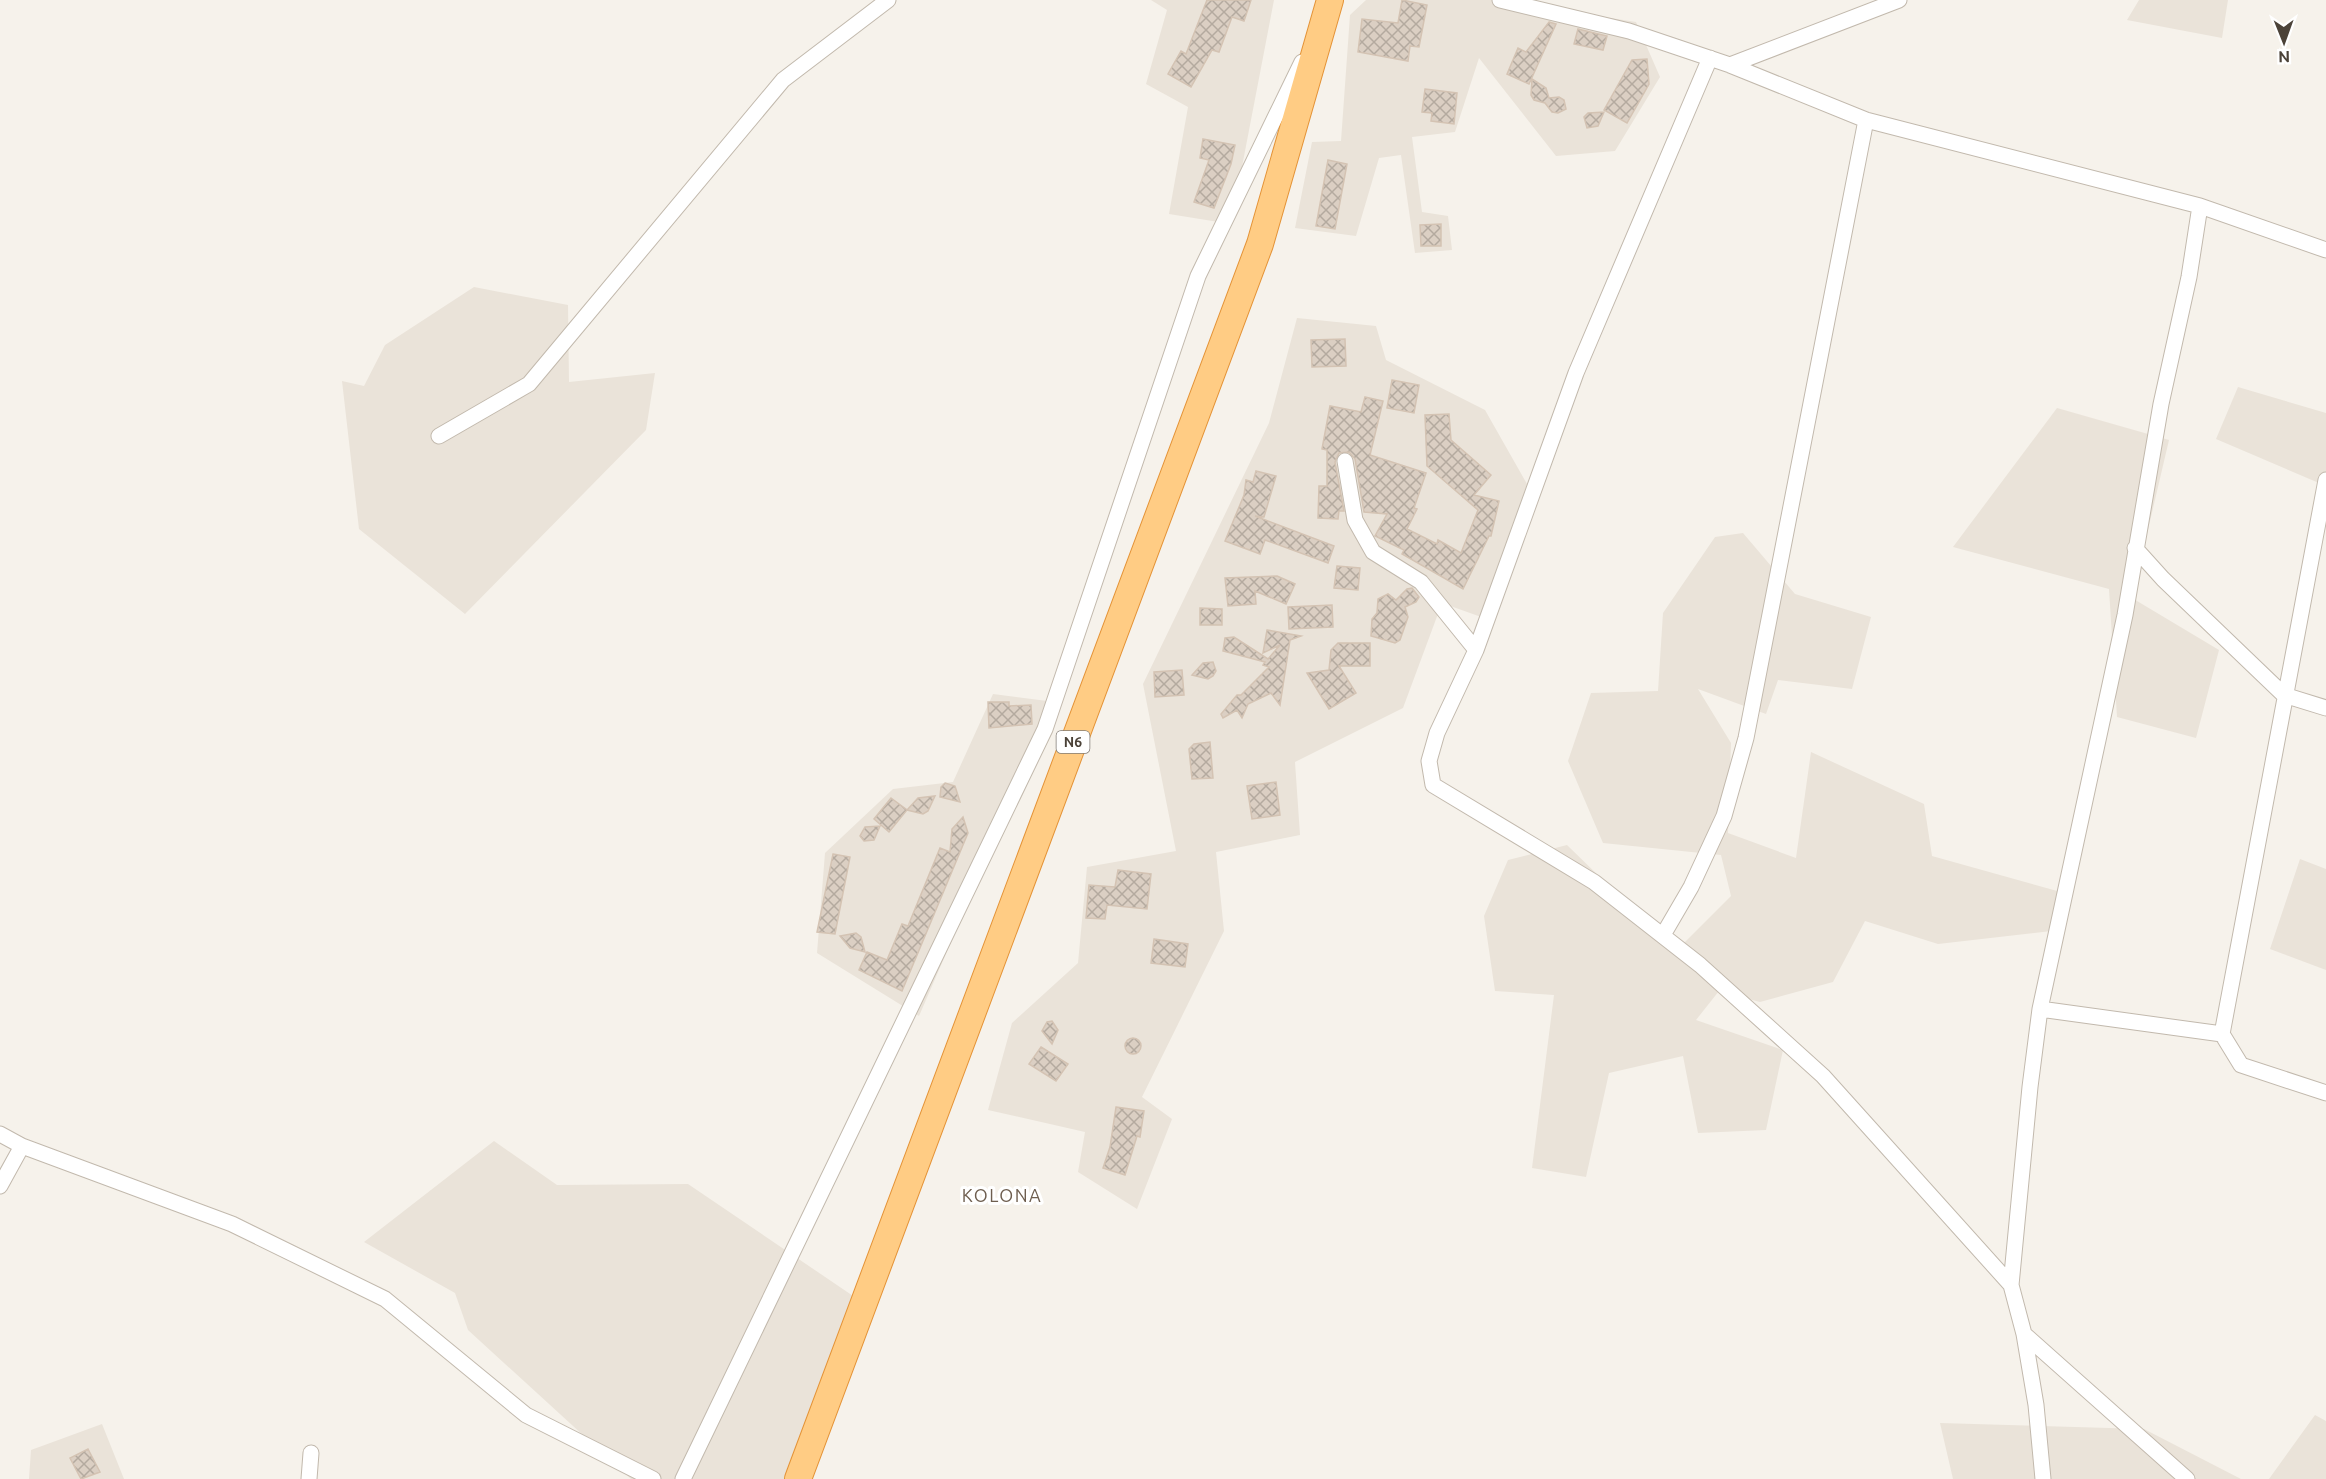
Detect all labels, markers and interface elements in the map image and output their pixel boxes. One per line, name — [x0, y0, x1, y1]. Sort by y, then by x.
north arrow — [2254, 12, 2314, 72]
text: N — [2278, 48, 2290, 66]
road number: N6 — [1056, 731, 1090, 753]
district label: KOLONA — [962, 1185, 1042, 1205]

